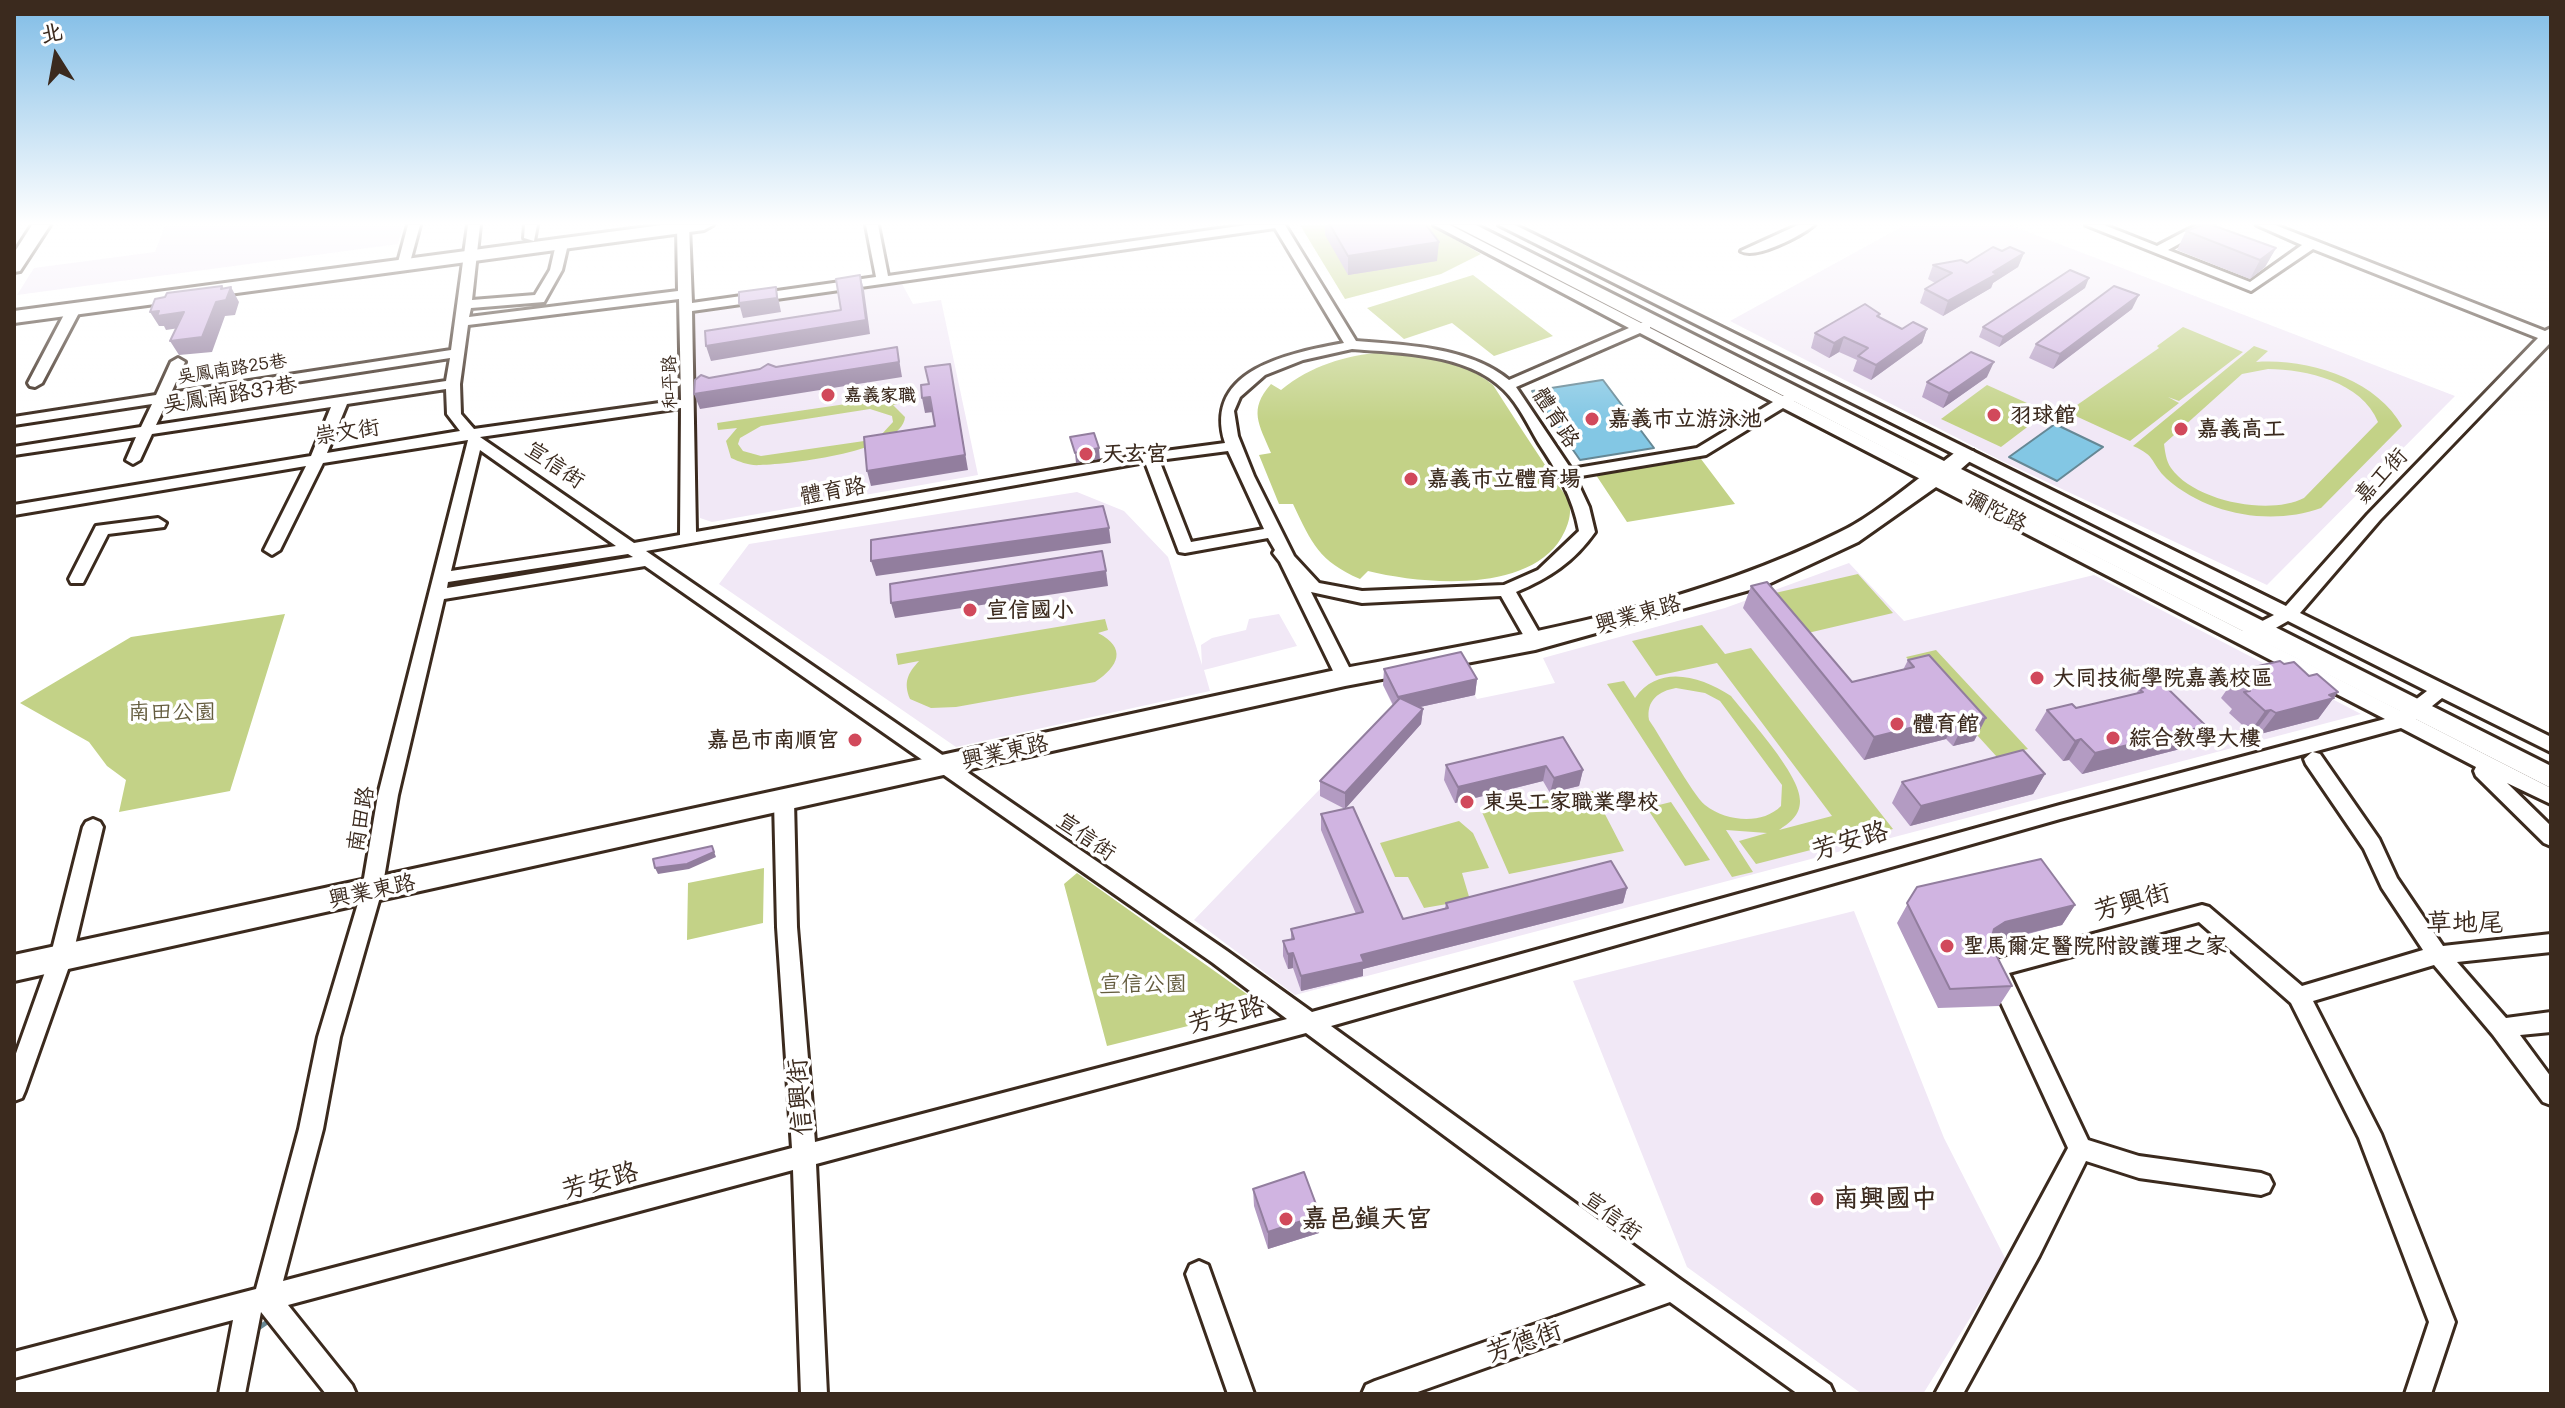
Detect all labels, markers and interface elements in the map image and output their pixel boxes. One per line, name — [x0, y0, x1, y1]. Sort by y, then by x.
north arrow — [16, 16, 96, 96]
text: 北 — [38, 16, 65, 48]
street label: 吳鳳南路25巷 — [176, 350, 288, 388]
street label: 和平路 — [659, 355, 681, 409]
street label: 吳鳳南路37巷 — [161, 371, 299, 419]
street label: 體育路 — [1527, 383, 1585, 453]
place label: 嘉義家職 — [844, 384, 916, 406]
marker: 嘉義家職 — [819, 386, 837, 404]
place label: 羽球館 — [2010, 402, 2076, 428]
place label: 嘉義市立游泳池 — [1608, 406, 1762, 432]
marker: 羽球館 — [1985, 406, 2003, 424]
marker: 嘉義市立游泳池 — [1583, 410, 1601, 428]
street label: 崇文街 — [312, 414, 382, 450]
place label: 嘉義高工 — [2197, 416, 2285, 442]
marker: 嘉義高工 — [2172, 420, 2190, 438]
street label: 宣信街 — [520, 436, 590, 494]
place label: 天玄宮 — [1102, 441, 1168, 467]
street label: 嘉工街 — [2349, 443, 2413, 509]
marker: 天玄宮 — [1077, 445, 1095, 463]
place label: 嘉義市立體育場 — [1427, 466, 1581, 492]
marker: 嘉義市立體育場 — [1402, 470, 1420, 488]
street label: 體育路 — [798, 472, 868, 510]
street label: 彌陀路 — [1961, 484, 2031, 538]
street label: 興業東路 — [1592, 590, 1684, 638]
place label: 宣信國小 — [986, 597, 1074, 623]
marker: 宣信國小 — [961, 601, 979, 619]
place label: 大同技術學院嘉義校區 — [2053, 665, 2273, 691]
marker: 大同技術學院嘉義校區 — [2028, 669, 2046, 687]
park label: 南田公園 — [128, 699, 216, 725]
place label: 體育館 — [1913, 711, 1979, 737]
marker: 體育館 — [1888, 715, 1906, 733]
place label: 綜合教學大樓 — [2129, 725, 2261, 751]
place label: 嘉邑市南順宮 — [707, 727, 839, 753]
marker: 綜合教學大樓 — [2104, 729, 2122, 747]
street label: 興業東路 — [959, 730, 1051, 774]
marker: 嘉邑市南順宮 — [846, 731, 864, 749]
street label: 南田路 — [342, 784, 380, 854]
place label: 東吳工家職業學校 — [1483, 789, 1659, 815]
marker: 東吳工家職業學校 — [1458, 793, 1476, 811]
street label: 宣信街 — [1051, 807, 1121, 867]
street label: 芳安路 — [1808, 815, 1892, 867]
street label: 興業東路 — [326, 869, 418, 913]
street label: 芳興街 — [2090, 877, 2174, 927]
district label: 草地尾 — [2426, 907, 2504, 939]
place label: 聖馬爾定醫院附設護理之家 — [1963, 933, 2227, 959]
marker: 聖馬爾定醫院附設護理之家 — [1938, 937, 1956, 955]
park label: 宣信公園 — [1099, 971, 1187, 997]
street label: 芳安路 — [1184, 990, 1268, 1040]
street label: 信興街 — [782, 1057, 818, 1137]
street label: 芳安路 — [558, 1156, 642, 1206]
place label: 南興國中 — [1833, 1183, 1937, 1215]
street label: 宣信街 — [1578, 1186, 1646, 1246]
marker: 南興國中 — [1808, 1190, 1826, 1208]
place label: 嘉邑鎮天宮 — [1302, 1203, 1432, 1235]
marker: 嘉邑鎮天宮 — [1277, 1210, 1295, 1228]
street label: 芳德街 — [1482, 1315, 1566, 1369]

